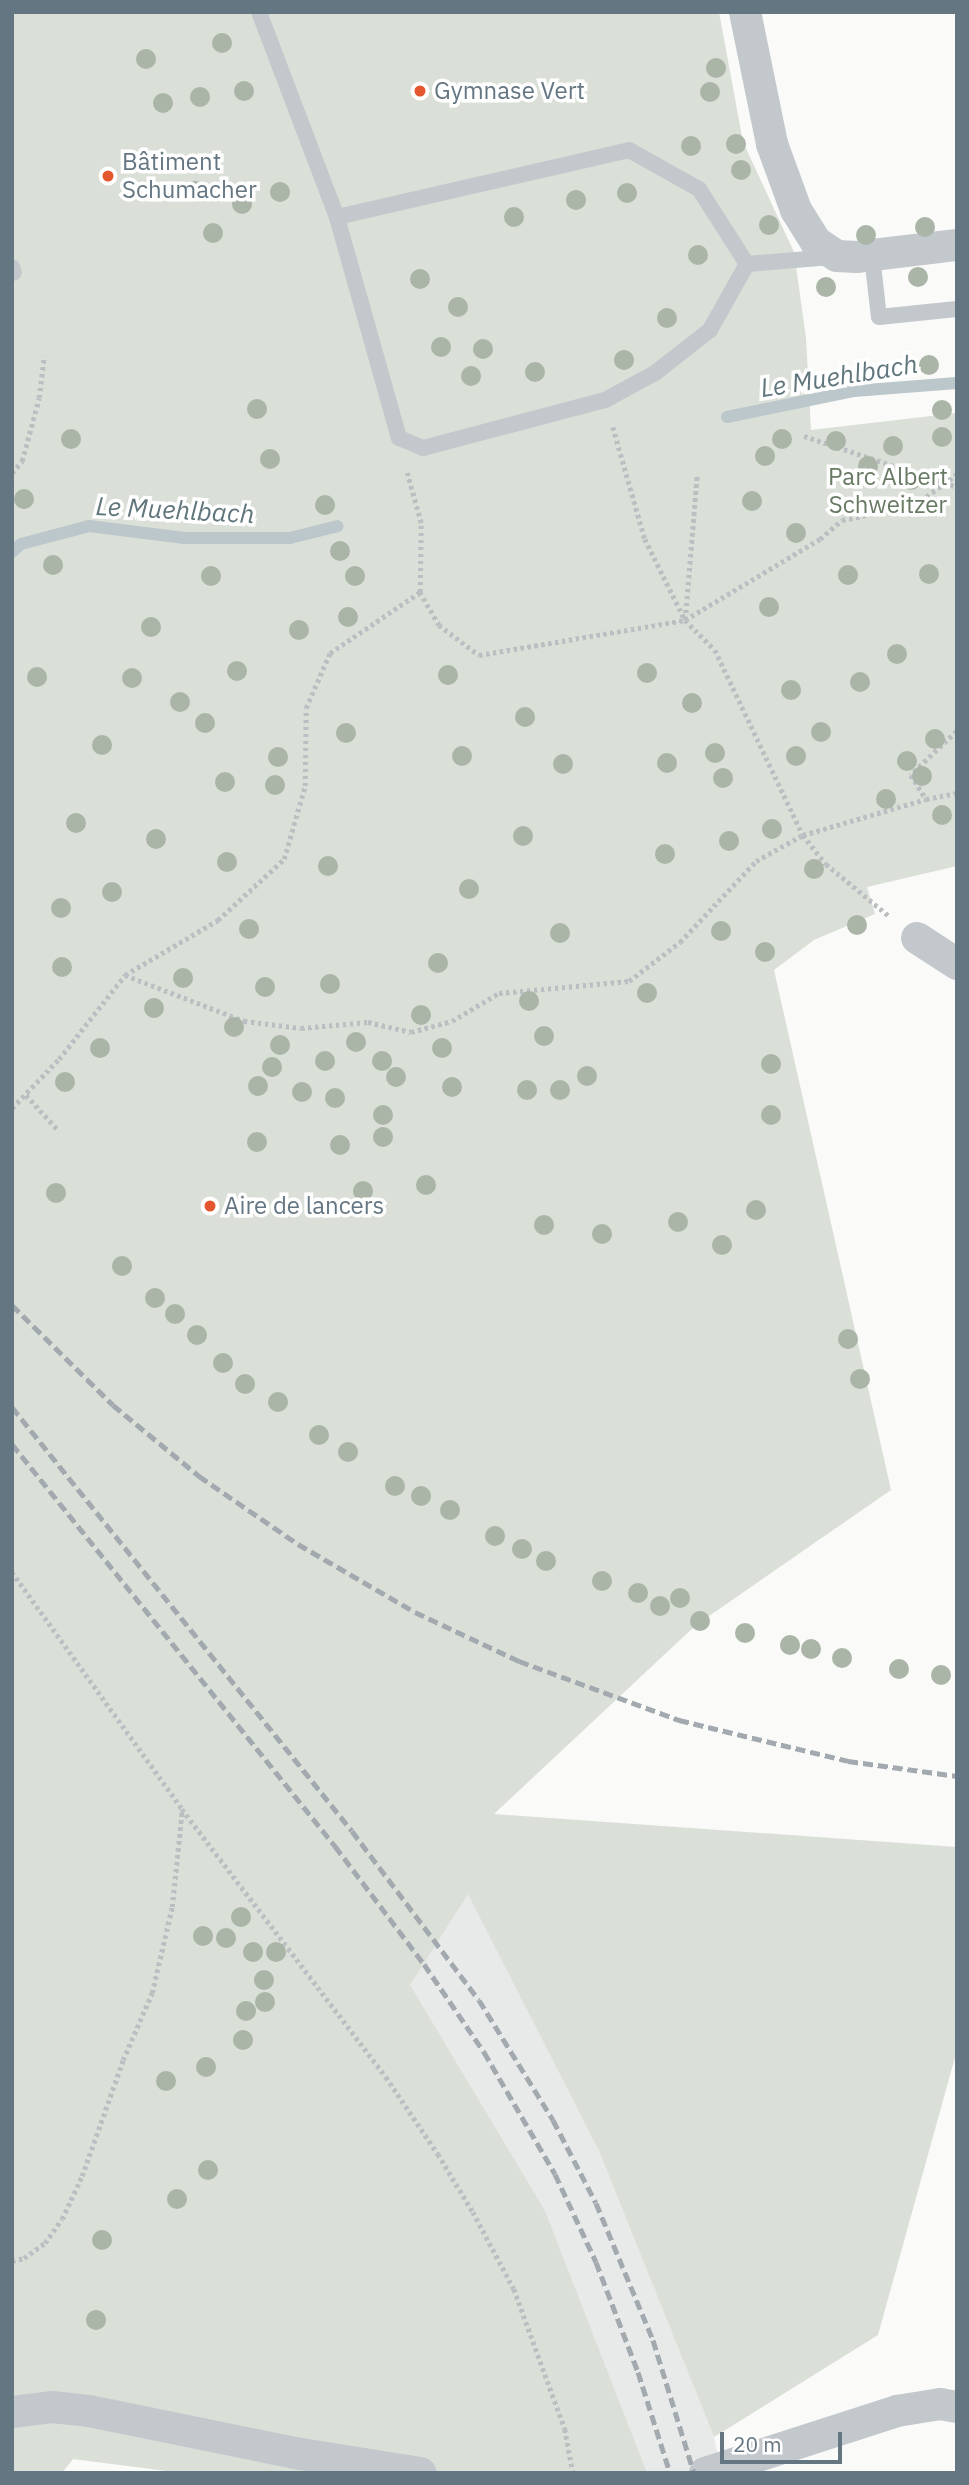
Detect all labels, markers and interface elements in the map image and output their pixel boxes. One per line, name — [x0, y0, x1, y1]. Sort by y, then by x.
place label: Gymnase Vert — [434, 77, 585, 105]
marker: Gymnase Vert — [412, 83, 428, 99]
place label: Bâtiment Schumacher — [122, 148, 257, 204]
marker: Bâtiment Schumacher — [100, 168, 116, 184]
water label: Le Muehlbach — [758, 348, 920, 404]
park label: Parc Albert Schweitzer — [828, 463, 948, 519]
water label: Le Muehlbach — [95, 490, 255, 530]
place label: Aire de lancers — [224, 1192, 384, 1220]
marker: Aire de lancers — [202, 1198, 218, 1214]
scale bar — [724, 2418, 846, 2462]
text: 20 m — [733, 2430, 782, 2458]

